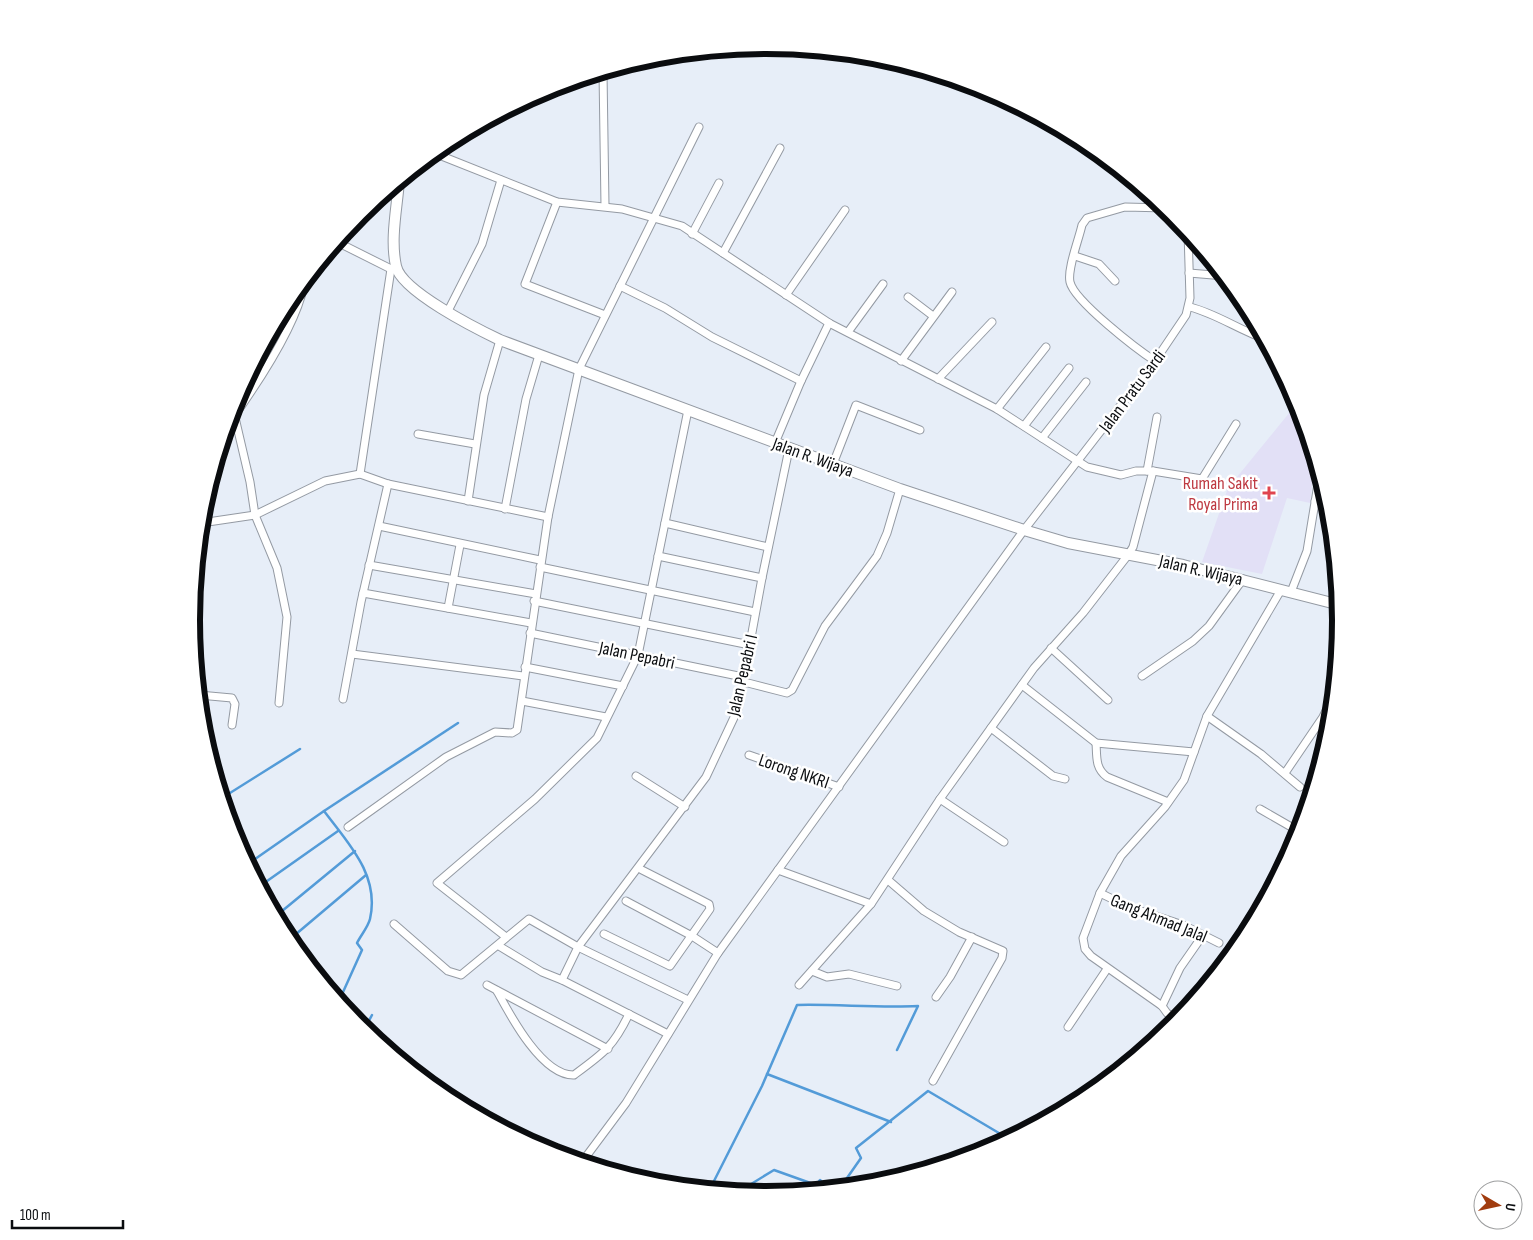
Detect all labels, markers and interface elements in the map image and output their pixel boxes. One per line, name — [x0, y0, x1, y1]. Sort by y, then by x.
street label: Jalan Pratu Sardi — [1094, 346, 1170, 437]
street label: Jalan R. Wijaya — [768, 433, 856, 482]
place label: Rumah Sakit Royal Prima — [1183, 473, 1258, 515]
marker: Rumah Sakit Royal Prima — [1262, 486, 1276, 500]
street label: Jalan R. Wijaya — [1156, 550, 1245, 590]
street label: Jalan Pepabri I — [723, 632, 762, 719]
street label: Jalan Pepabri — [596, 637, 677, 674]
street label: Lorong NKRI — [756, 750, 832, 793]
street label: Gang Ahmad Jalal — [1107, 890, 1210, 947]
north arrow — [1473, 1180, 1523, 1230]
scale bar — [12, 1198, 124, 1230]
text: U — [1501, 1202, 1519, 1212]
text: 100 m — [20, 1206, 51, 1225]

